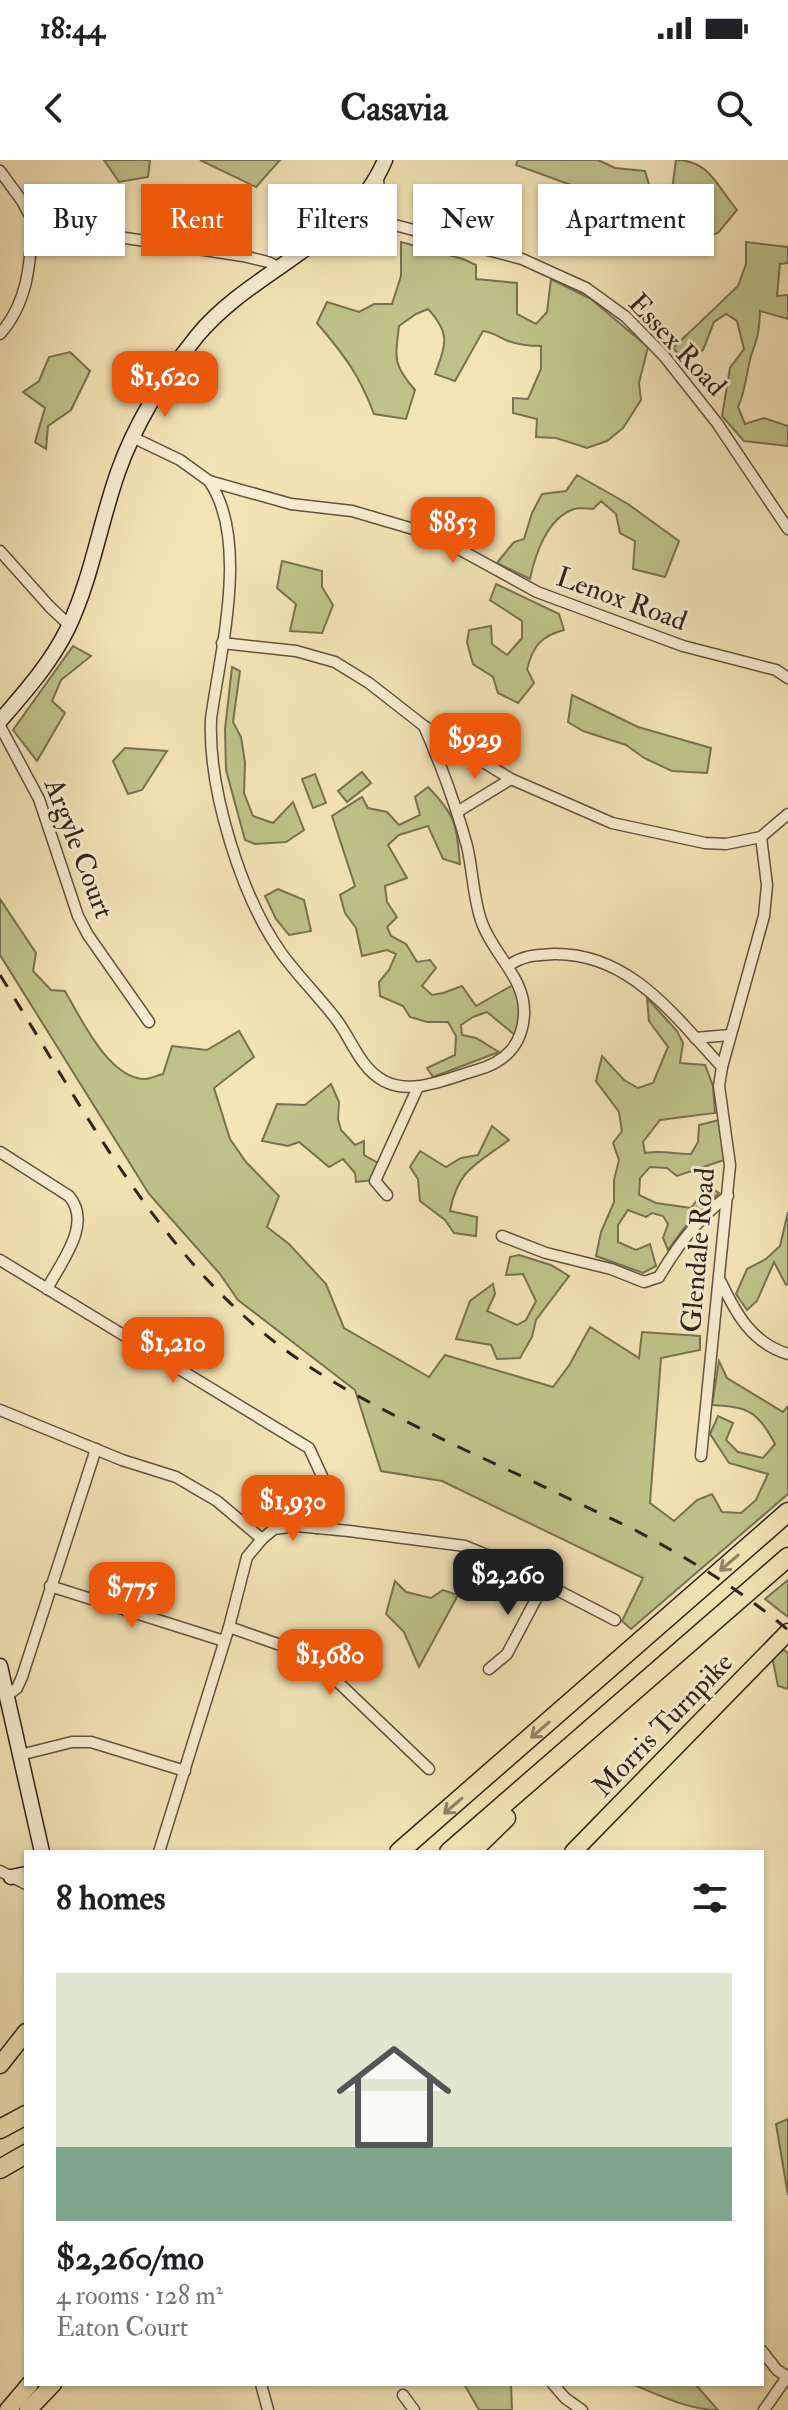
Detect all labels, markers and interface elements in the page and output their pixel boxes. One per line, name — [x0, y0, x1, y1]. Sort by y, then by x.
text: 18:44 — [40, 10, 105, 47]
icon: back — [32, 86, 76, 130]
text: Casavia — [340, 86, 448, 131]
icon: search — [712, 86, 756, 130]
chip: Buy — [24, 184, 125, 256]
chip: Rent — [141, 184, 252, 256]
chip: Filters — [268, 184, 397, 256]
chip: New — [413, 184, 522, 256]
chip: Apartment — [538, 184, 714, 256]
street label: Essex Road — [620, 286, 733, 404]
pin: $1,620 — [100, 351, 230, 419]
text: $1,620 — [130, 361, 200, 393]
pin: $853 — [406, 497, 500, 565]
text: $853 — [429, 507, 477, 539]
street label: Lenox Road — [551, 560, 692, 639]
pin: $929 — [428, 713, 522, 781]
text: $929 — [448, 723, 502, 755]
street label: Argyle Court — [36, 773, 121, 923]
street label: Glendale Road — [674, 1166, 723, 1334]
pin: $1,210 — [108, 1317, 238, 1385]
text: $1,210 — [140, 1327, 206, 1359]
pin: $1,930 — [228, 1475, 358, 1543]
text: $1,930 — [260, 1485, 326, 1517]
pin: $2,260 — [443, 1549, 573, 1617]
one-way arrow — [720, 1554, 740, 1572]
text: $2,260 — [471, 1559, 545, 1591]
pin: $775 — [85, 1562, 179, 1630]
text: $775 — [107, 1572, 157, 1604]
pin: $1,680 — [265, 1629, 395, 1697]
text: $1,680 — [296, 1639, 364, 1671]
street label: Morris Turnpike — [585, 1645, 741, 1805]
one-way arrow — [530, 1721, 550, 1739]
one-way arrow — [443, 1797, 463, 1815]
icon: filters — [688, 1876, 732, 1920]
text: 8 homes — [56, 1877, 165, 1920]
icon: home — [322, 2025, 466, 2169]
text: $2,260/mo — [56, 2237, 204, 2280]
text: 4 rooms · 128 m² — [56, 2280, 223, 2312]
text: Eaton Court — [56, 2312, 188, 2344]

